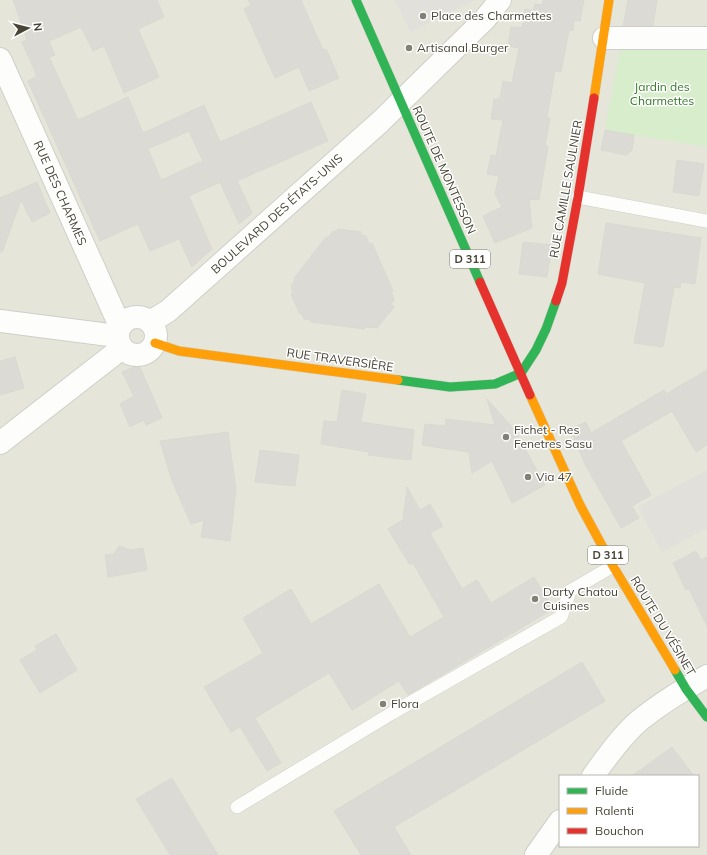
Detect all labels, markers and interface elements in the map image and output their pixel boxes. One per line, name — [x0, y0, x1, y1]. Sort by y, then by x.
north arrow — [8, 8, 48, 48]
place label: Place des Charmettes — [431, 8, 552, 23]
marker: Place des Charmettes — [418, 11, 428, 21]
text: N — [30, 22, 45, 32]
place label: Artisanal Burger — [417, 40, 509, 55]
marker: Artisanal Burger — [404, 43, 414, 53]
park label: Jardin des Charmettes — [630, 79, 694, 108]
street label: ROUTE DE MONTESSON — [409, 103, 480, 236]
street label: RUE CAMILLE SAULNIER — [546, 119, 585, 259]
street label: RUE DES CHARMES — [31, 138, 90, 247]
street label: BOULEVARD DES ÉTATS-UNIS — [208, 150, 346, 277]
road number: D 311 — [450, 250, 490, 268]
street label: RUE TRAVERSIÈRE — [286, 345, 394, 374]
place label: Fichet - Res Fenetres Sasu — [514, 422, 592, 451]
marker: Fichet - Res Fenetres Sasu — [501, 432, 511, 442]
place label: Via 47 — [536, 469, 572, 484]
marker: Via 47 — [523, 472, 533, 482]
road number: D 311 — [588, 546, 628, 564]
street label: ROUTE DU VÉSINET — [628, 573, 699, 679]
place label: Darty Chatou Cuisines — [543, 584, 618, 613]
marker: Darty Chatou Cuisines — [530, 594, 540, 604]
place label: Flora — [391, 696, 419, 711]
marker: Flora — [378, 699, 388, 709]
legend — [559, 775, 699, 847]
text: Fluide — [595, 783, 628, 798]
text: Ralenti — [595, 803, 634, 818]
text: Bouchon — [595, 823, 644, 838]

